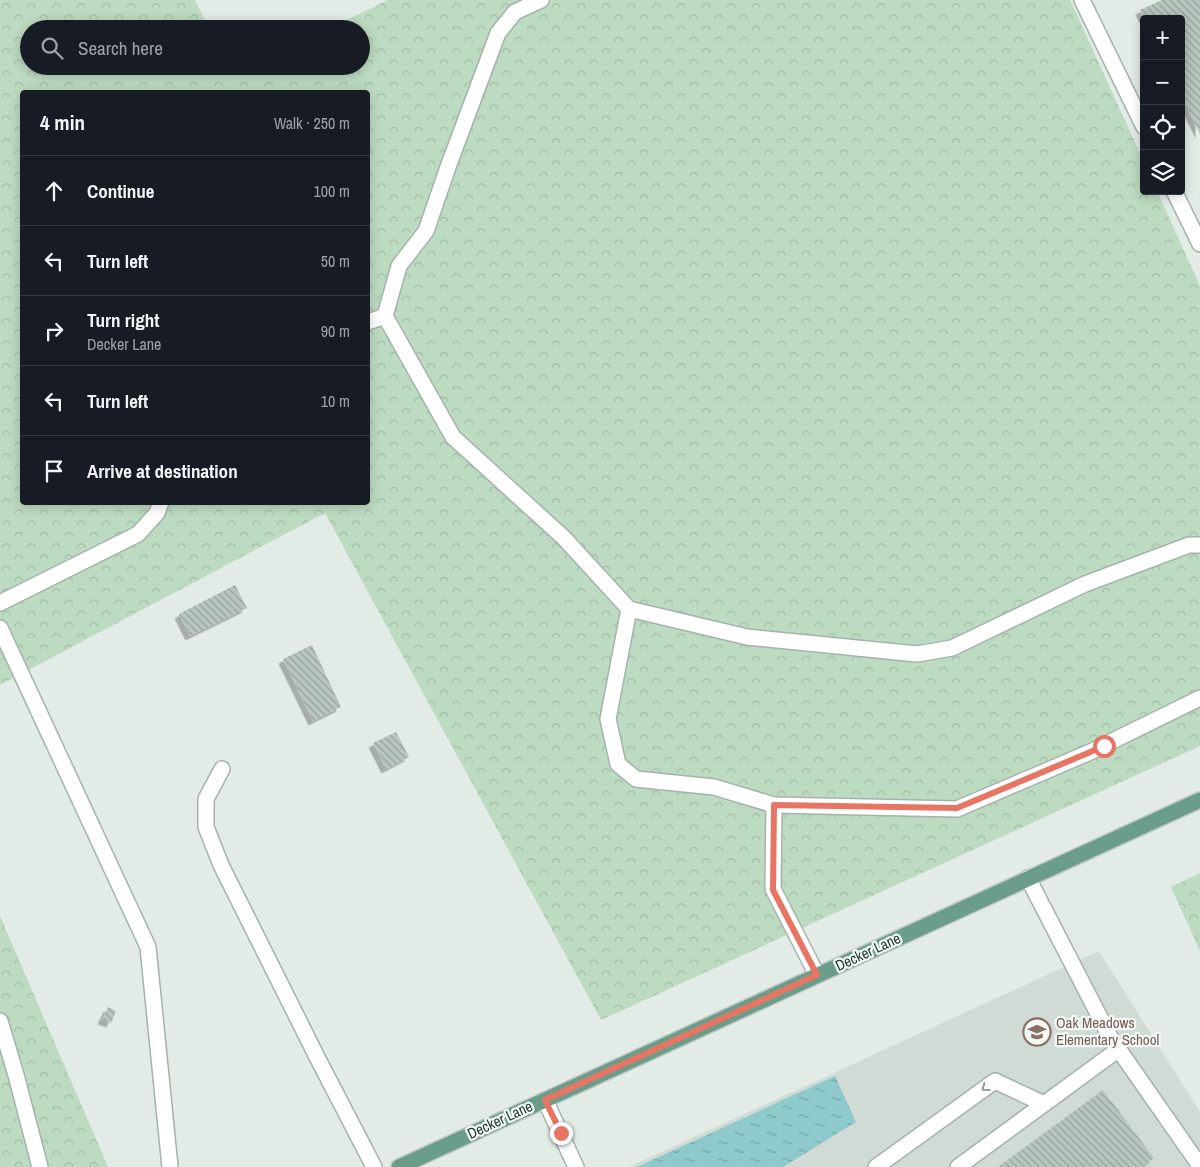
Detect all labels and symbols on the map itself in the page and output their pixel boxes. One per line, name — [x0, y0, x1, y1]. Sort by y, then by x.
route start — [1093, 735, 1116, 758]
street label: Decker Lane — [832, 927, 904, 976]
place label: Oak Meadows Elementary School — [1056, 1012, 1159, 1050]
school or university icon: Oak Meadows Elementary School — [1022, 1017, 1052, 1047]
one-way arrow — [981, 1082, 991, 1091]
street label: Decker Lane — [464, 1095, 536, 1144]
route end — [550, 1122, 573, 1145]

